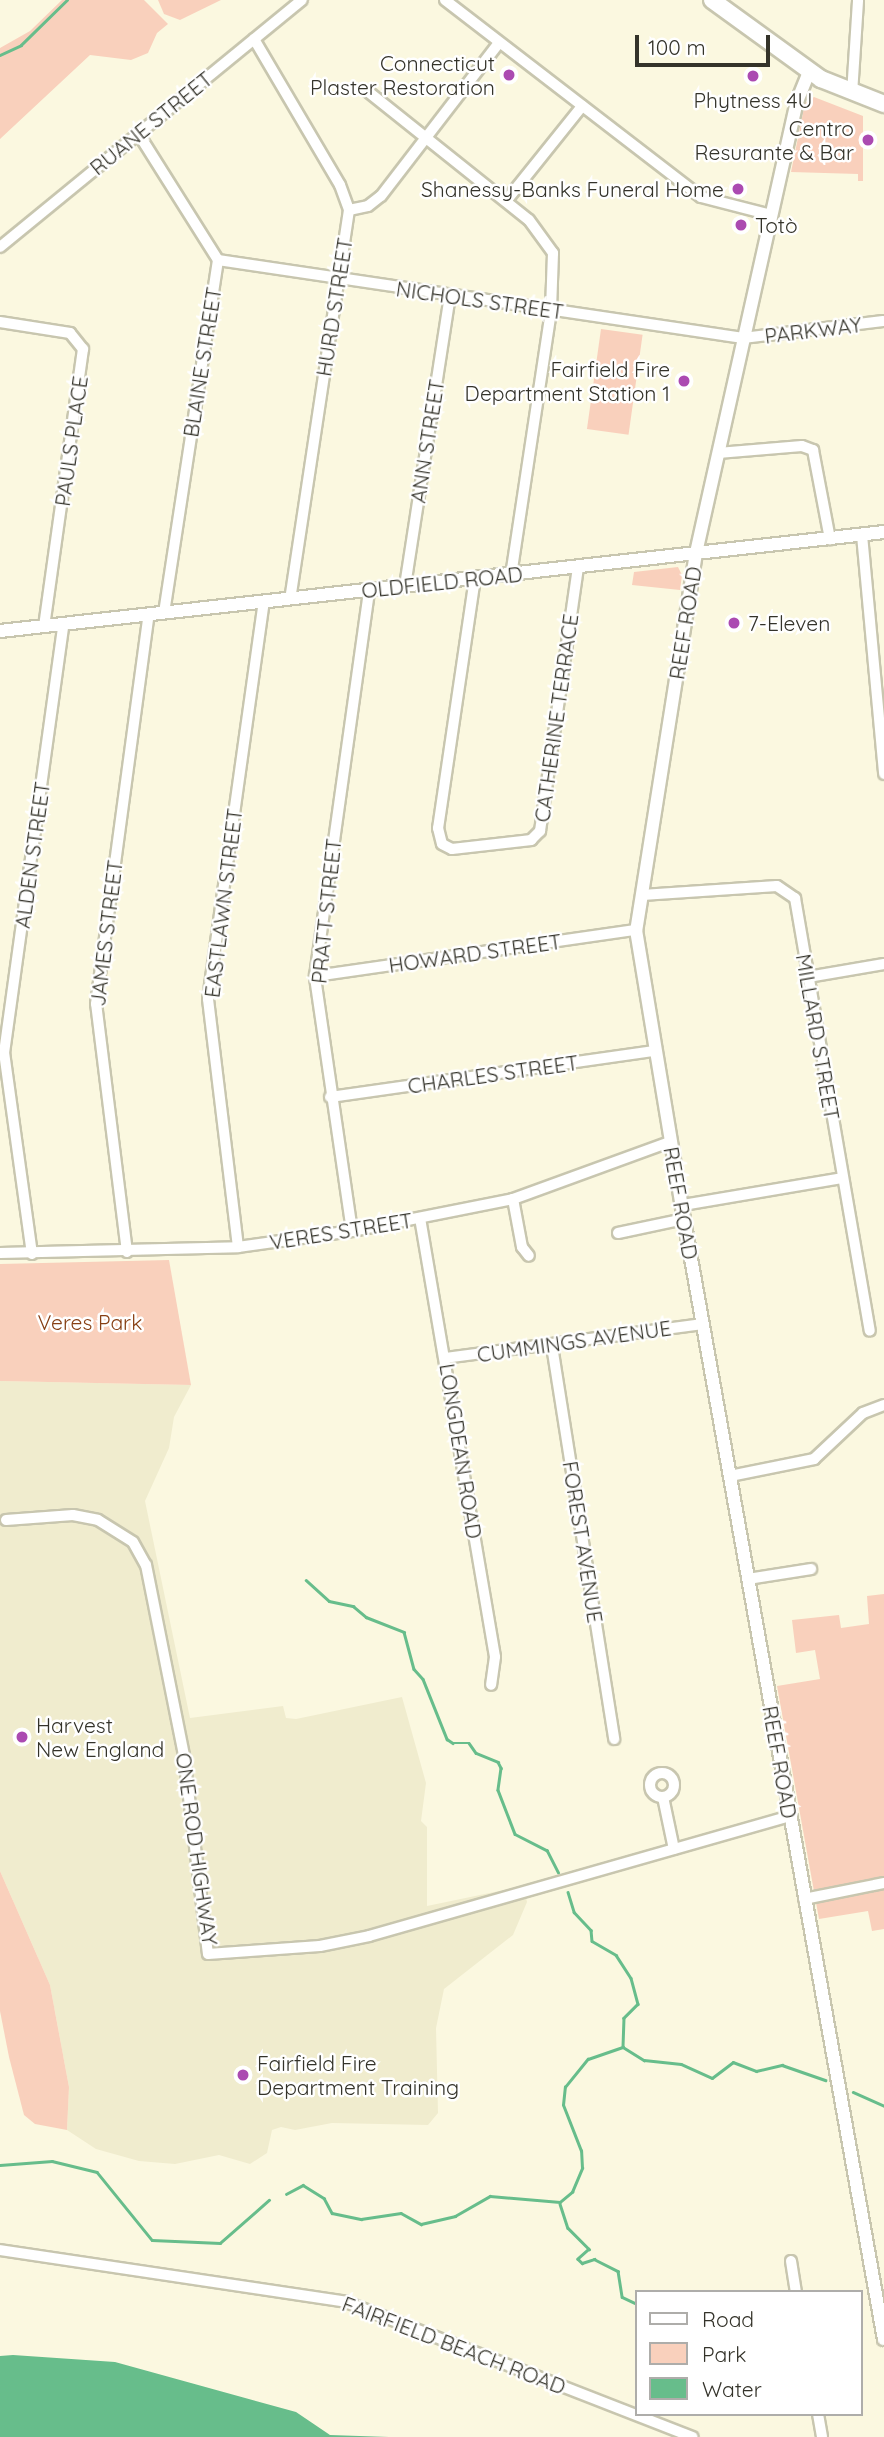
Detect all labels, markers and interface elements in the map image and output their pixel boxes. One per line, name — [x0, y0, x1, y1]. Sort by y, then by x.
scale bar — [639, 21, 774, 65]
text: 100 m — [648, 34, 706, 60]
place label: Connecticut Plaster Restoration — [310, 50, 495, 100]
street label: RUANE STREET — [85, 66, 217, 180]
marker: Connecticut Plaster Restoration — [501, 67, 517, 83]
marker: Phytness 4U — [745, 68, 761, 84]
place label: Phytness 4U — [694, 87, 812, 113]
place label: Centro Resurante & Bar — [695, 115, 854, 165]
marker: Centro Resurante & Bar — [860, 132, 876, 148]
place label: Shanessy-Banks Funeral Home — [421, 176, 724, 202]
marker: Shanessy-Banks Funeral Home — [730, 181, 746, 197]
place label: Totò — [755, 212, 798, 238]
marker: Totò — [733, 217, 749, 233]
street label: HURD STREET — [311, 236, 357, 378]
street label: NICHOLS STREET — [394, 276, 566, 324]
street label: BLAINE STREET — [178, 285, 226, 439]
street label: PARKWAY — [763, 312, 863, 348]
place label: Fairfield Fire Department Station 1 — [465, 356, 670, 406]
marker: Fairfield Fire Department Station 1 — [676, 373, 692, 389]
street label: PAULS PLACE — [49, 374, 93, 508]
street label: ANN STREET — [405, 377, 449, 505]
street label: OLDFIELD ROAD — [360, 561, 524, 603]
street label: REEF ROAD — [664, 565, 706, 681]
place label: 7-Eleven — [748, 610, 830, 636]
street label: CATHERINE TERRACE — [529, 612, 583, 824]
marker: 7-Eleven — [726, 615, 742, 631]
street label: ALDEN STREET — [9, 780, 55, 930]
street label: EASTLAWN STREET — [199, 807, 247, 999]
street label: PRATT STREET — [306, 837, 346, 985]
street label: JAMES STREET — [85, 858, 127, 1008]
street label: HOWARD STREET — [387, 928, 563, 978]
street label: MILLARD STREET — [791, 952, 845, 1122]
street label: CHARLES STREET — [406, 1050, 580, 1098]
street label: REEF ROAD — [659, 1145, 703, 1261]
street label: VERES STREET — [268, 1207, 414, 1255]
park label: Veres Park — [38, 1309, 142, 1335]
street label: CUMMINGS AVENUE — [475, 1315, 673, 1367]
street label: LONGDEAN ROAD — [435, 1362, 487, 1540]
street label: FOREST AVENUE — [558, 1459, 608, 1625]
street label: REEF ROAD — [758, 1704, 802, 1820]
place label: Harvest New England — [36, 1712, 164, 1762]
marker: Harvest New England — [14, 1729, 30, 1745]
street label: ONE ROD HIGHWAY — [171, 1751, 223, 1947]
place label: Fairfield Fire Department Training — [257, 2050, 459, 2100]
marker: Fairfield Fire Department Training — [235, 2067, 251, 2083]
legend — [636, 2290, 863, 2416]
street label: FAIRFIELD BEACH ROAD — [339, 2291, 569, 2399]
text: Road — [702, 2306, 754, 2332]
text: Park — [702, 2341, 746, 2367]
text: Water — [702, 2376, 762, 2402]

